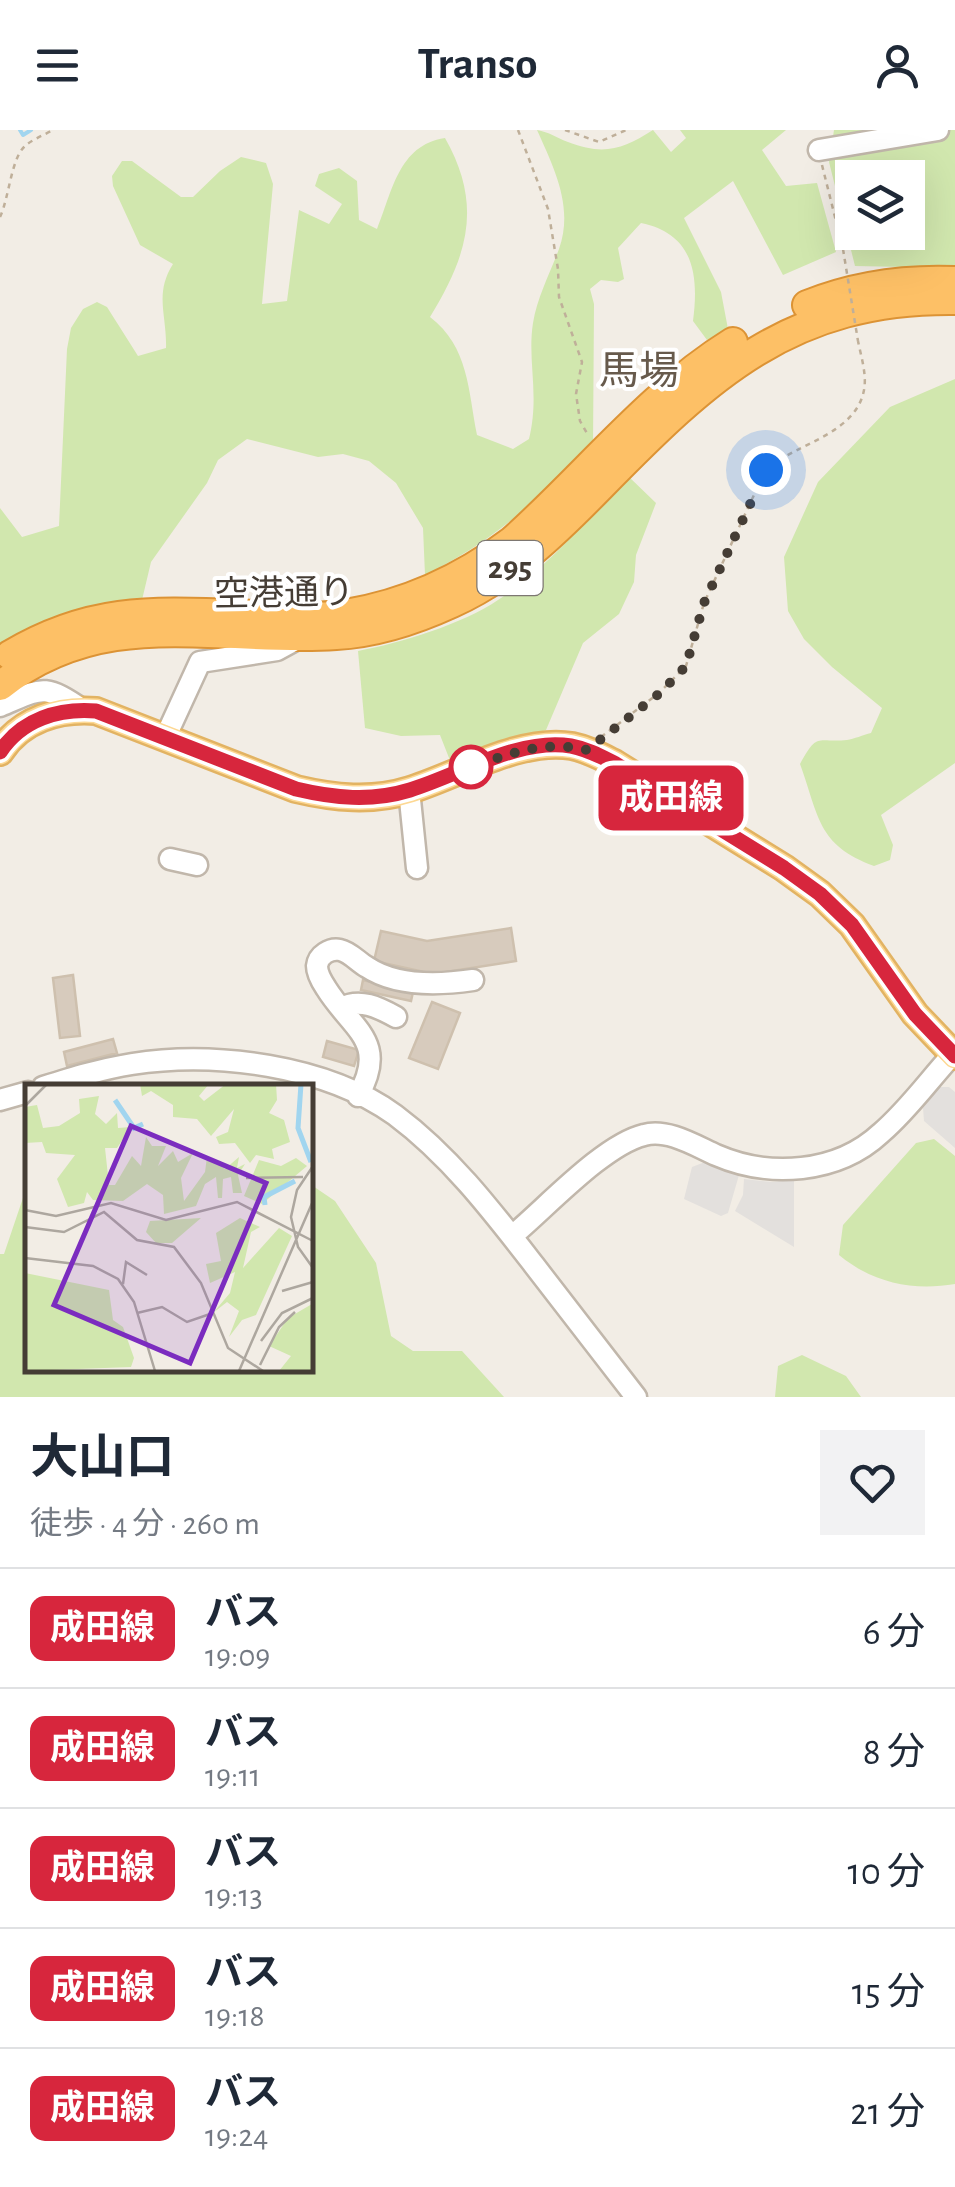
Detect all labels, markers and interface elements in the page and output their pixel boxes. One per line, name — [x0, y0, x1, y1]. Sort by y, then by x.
icon: menu — [30, 38, 85, 93]
icon: person — [870, 38, 925, 93]
text: Transo — [418, 42, 537, 87]
map controls — [835, 160, 925, 250]
button: layers — [835, 160, 925, 250]
district label: 馬場 — [599, 350, 679, 392]
your location — [741, 445, 791, 495]
road number: 295 — [478, 541, 542, 595]
street label: 空港通り — [214, 573, 354, 613]
unlabelled marker — [450, 746, 492, 788]
line badge: 成田線 — [614, 766, 728, 830]
text: 成田線 — [618, 781, 724, 816]
inset map — [25, 1084, 312, 1372]
button: heart — [820, 1430, 925, 1535]
text: 大山口 — [30, 1435, 174, 1483]
text: 徒歩 · 4 分 · 260 m — [30, 1508, 260, 1540]
text: バス — [205, 1595, 281, 1633]
text: 成田線 — [50, 1611, 155, 1646]
text: 6 分 — [863, 1614, 925, 1652]
text: 19:09 — [205, 1640, 270, 1672]
text: バス — [205, 1715, 281, 1753]
text: 成田線 — [50, 1731, 155, 1766]
text: 8 分 — [863, 1734, 925, 1772]
text: 19:11 — [205, 1760, 260, 1792]
text: バス — [205, 1835, 281, 1873]
text: 成田線 — [50, 1851, 155, 1886]
text: 10 分 — [848, 1854, 925, 1892]
text: 19:13 — [205, 1880, 263, 1912]
text: バス — [205, 1955, 281, 1993]
text: 成田線 — [50, 1971, 155, 2006]
text: 15 分 — [852, 1974, 925, 2012]
text: 19:18 — [205, 2000, 265, 2032]
text: バス — [205, 2075, 281, 2113]
text: 成田線 — [50, 2091, 155, 2126]
text: 21 分 — [850, 2094, 925, 2132]
text: 19:24 — [205, 2120, 268, 2152]

